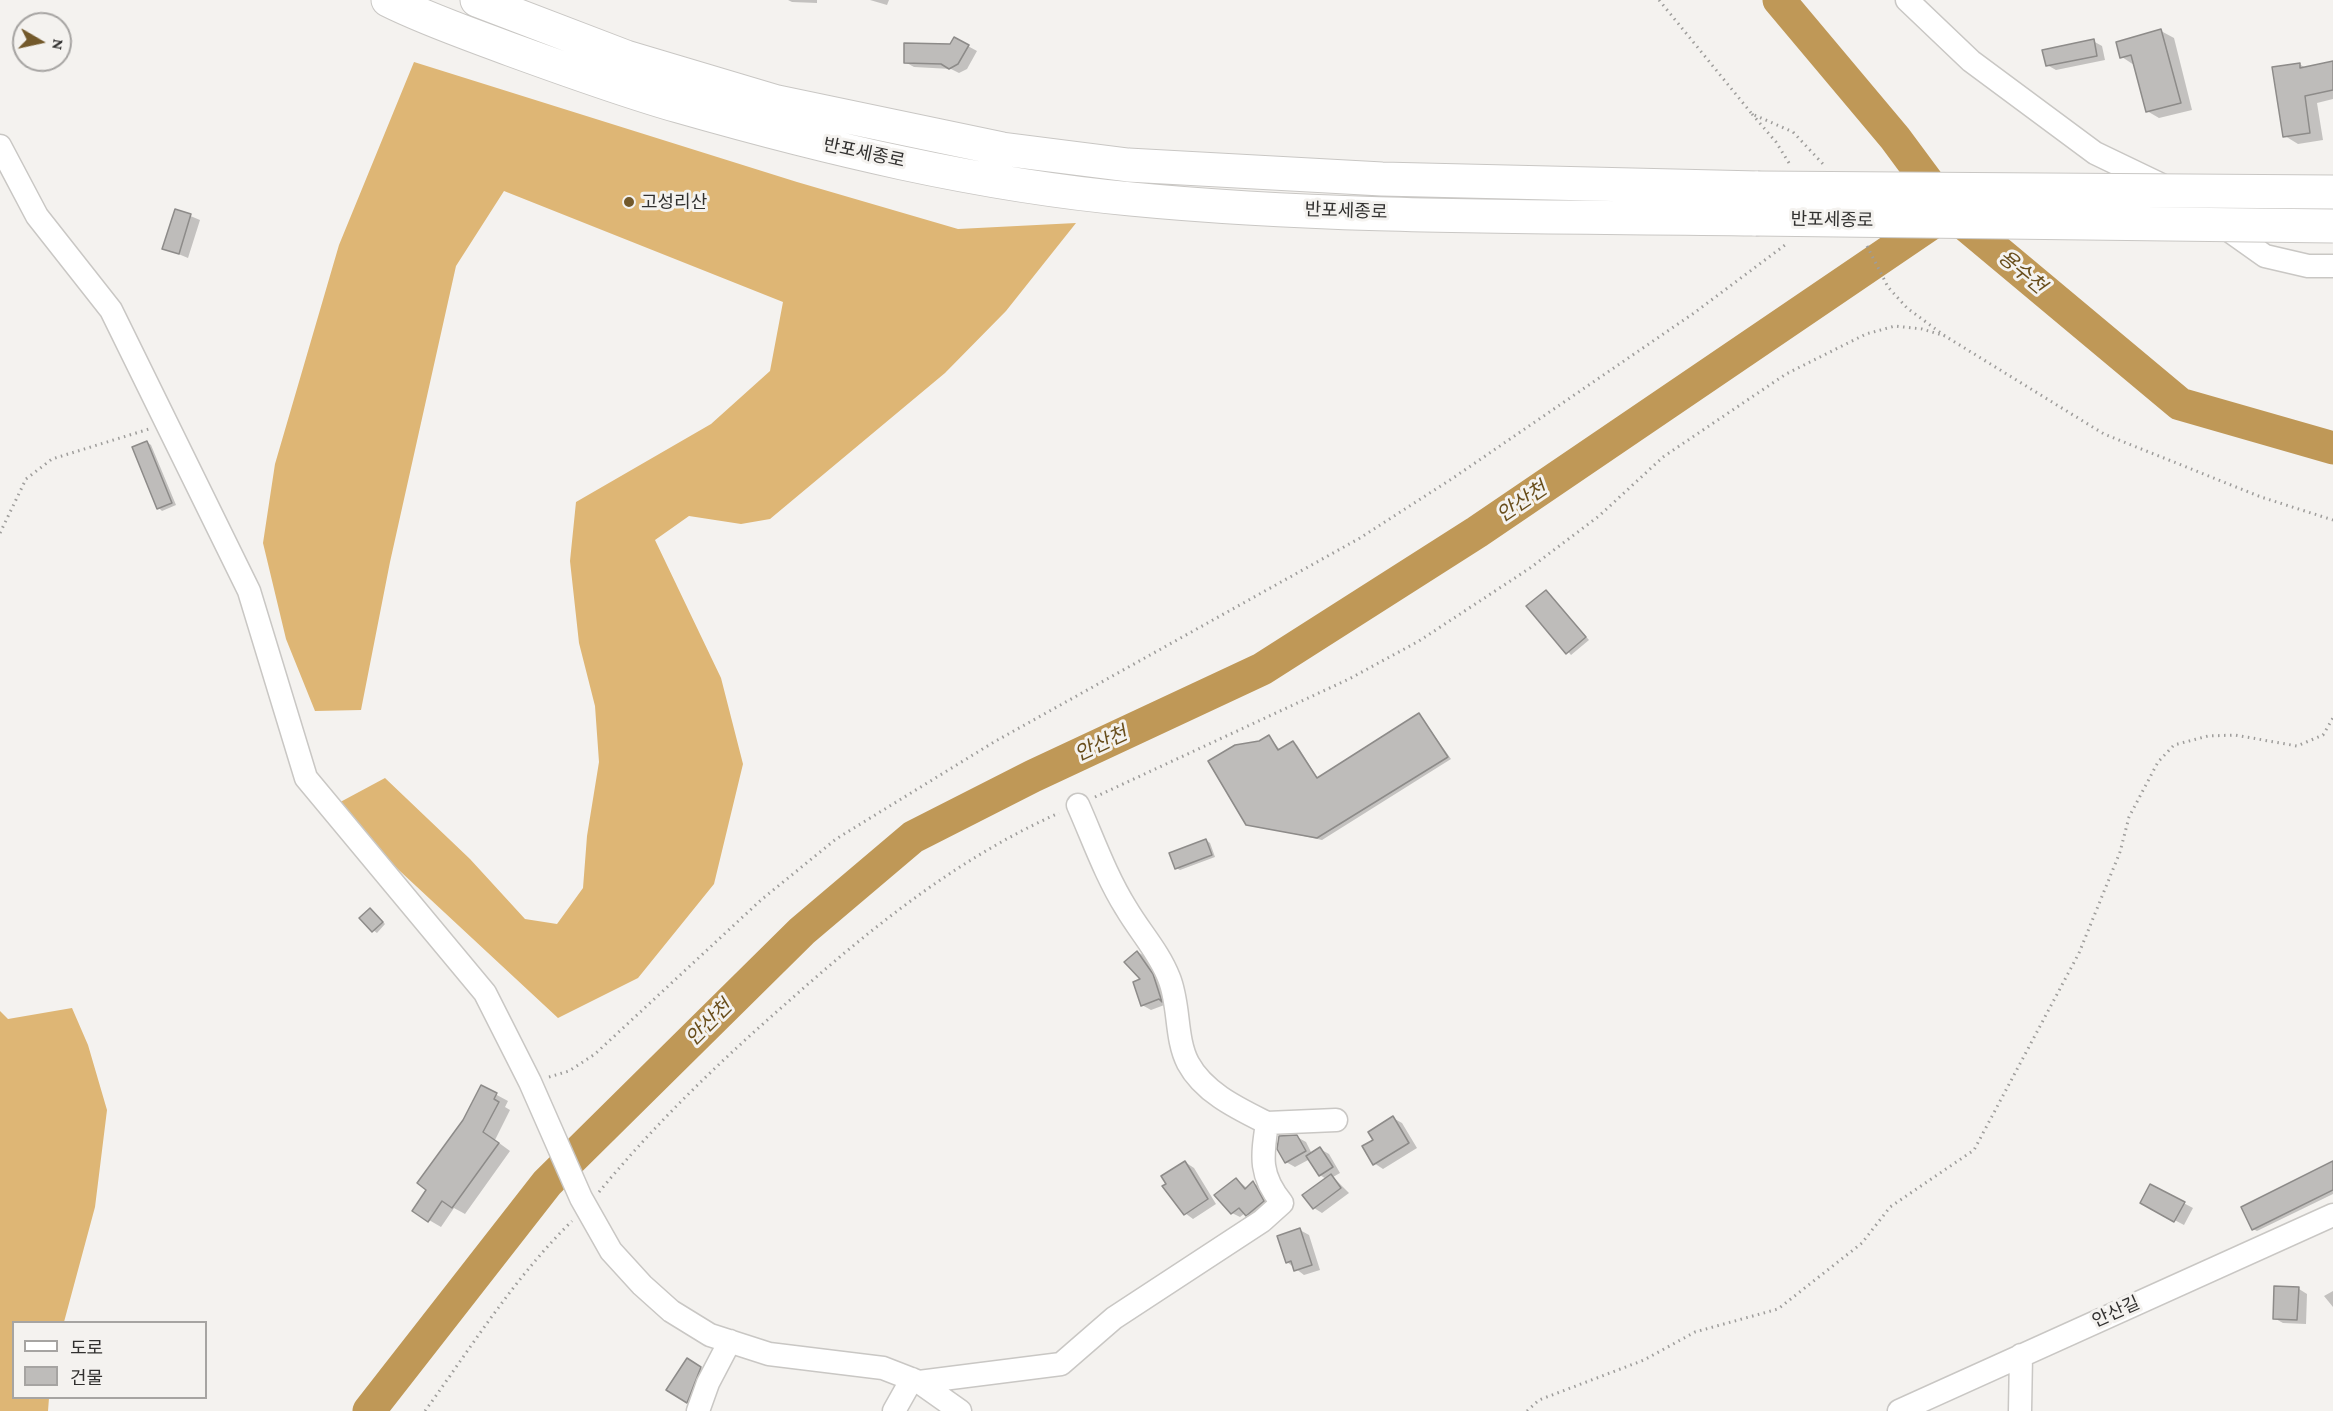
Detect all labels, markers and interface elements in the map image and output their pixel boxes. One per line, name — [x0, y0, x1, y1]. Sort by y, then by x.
north arrow — [12, 12, 72, 72]
text: N — [49, 38, 68, 51]
street label: 반포세종로 — [821, 134, 907, 172]
place label: 고성리산 — [641, 191, 707, 213]
marker: 고성리산 — [622, 195, 636, 209]
street label: 반포세종로 — [1304, 199, 1388, 223]
street label: 반포세종로 — [1790, 208, 1874, 232]
water label: 용수천 — [1993, 245, 2051, 299]
water label: 안산천 — [1492, 477, 1552, 527]
water label: 안산천 — [1071, 721, 1131, 767]
water label: 안산천 — [681, 995, 737, 1051]
street label: 안산길 — [2089, 1292, 2143, 1332]
legend — [12, 1321, 207, 1399]
text: 도로 — [70, 1338, 103, 1358]
text: 건물 — [70, 1368, 103, 1388]

